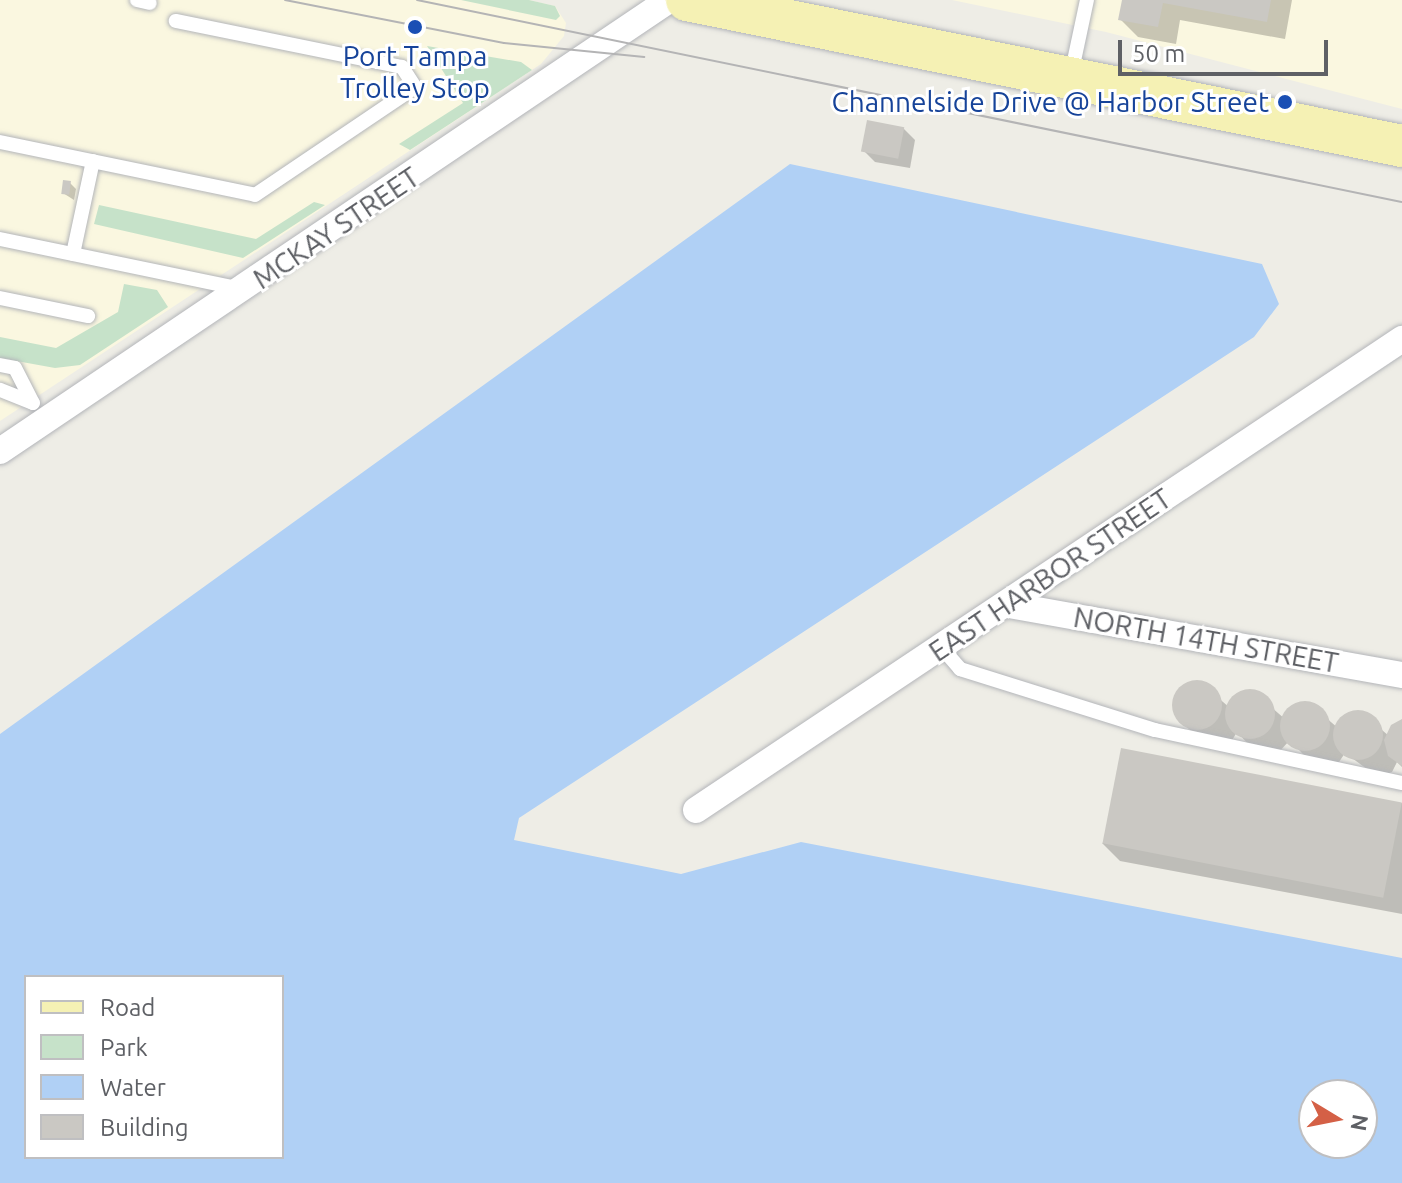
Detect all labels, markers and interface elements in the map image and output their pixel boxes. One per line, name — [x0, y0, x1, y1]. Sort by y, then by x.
marker: Port Tampa Trolley Stop — [406, 18, 424, 36]
scale bar — [1122, 24, 1332, 74]
place label: Port Tampa Trolley Stop — [340, 39, 490, 105]
text: 50 m — [1132, 40, 1185, 67]
place label: Channelside Drive @ Harbor Street — [832, 85, 1269, 119]
marker: Channelside Drive @ Harbor Street — [1276, 93, 1294, 111]
street label: MCKAY STREET — [247, 160, 425, 296]
street label: EAST HARBOR STREET — [923, 482, 1177, 668]
street label: NORTH 14TH STREET — [1071, 600, 1341, 680]
legend — [24, 975, 284, 1159]
text: Road — [100, 994, 155, 1021]
text: Park — [100, 1034, 148, 1061]
text: Water — [100, 1074, 166, 1101]
north arrow — [1298, 1079, 1378, 1159]
text: N — [1346, 1113, 1374, 1133]
text: Building — [100, 1114, 188, 1141]

